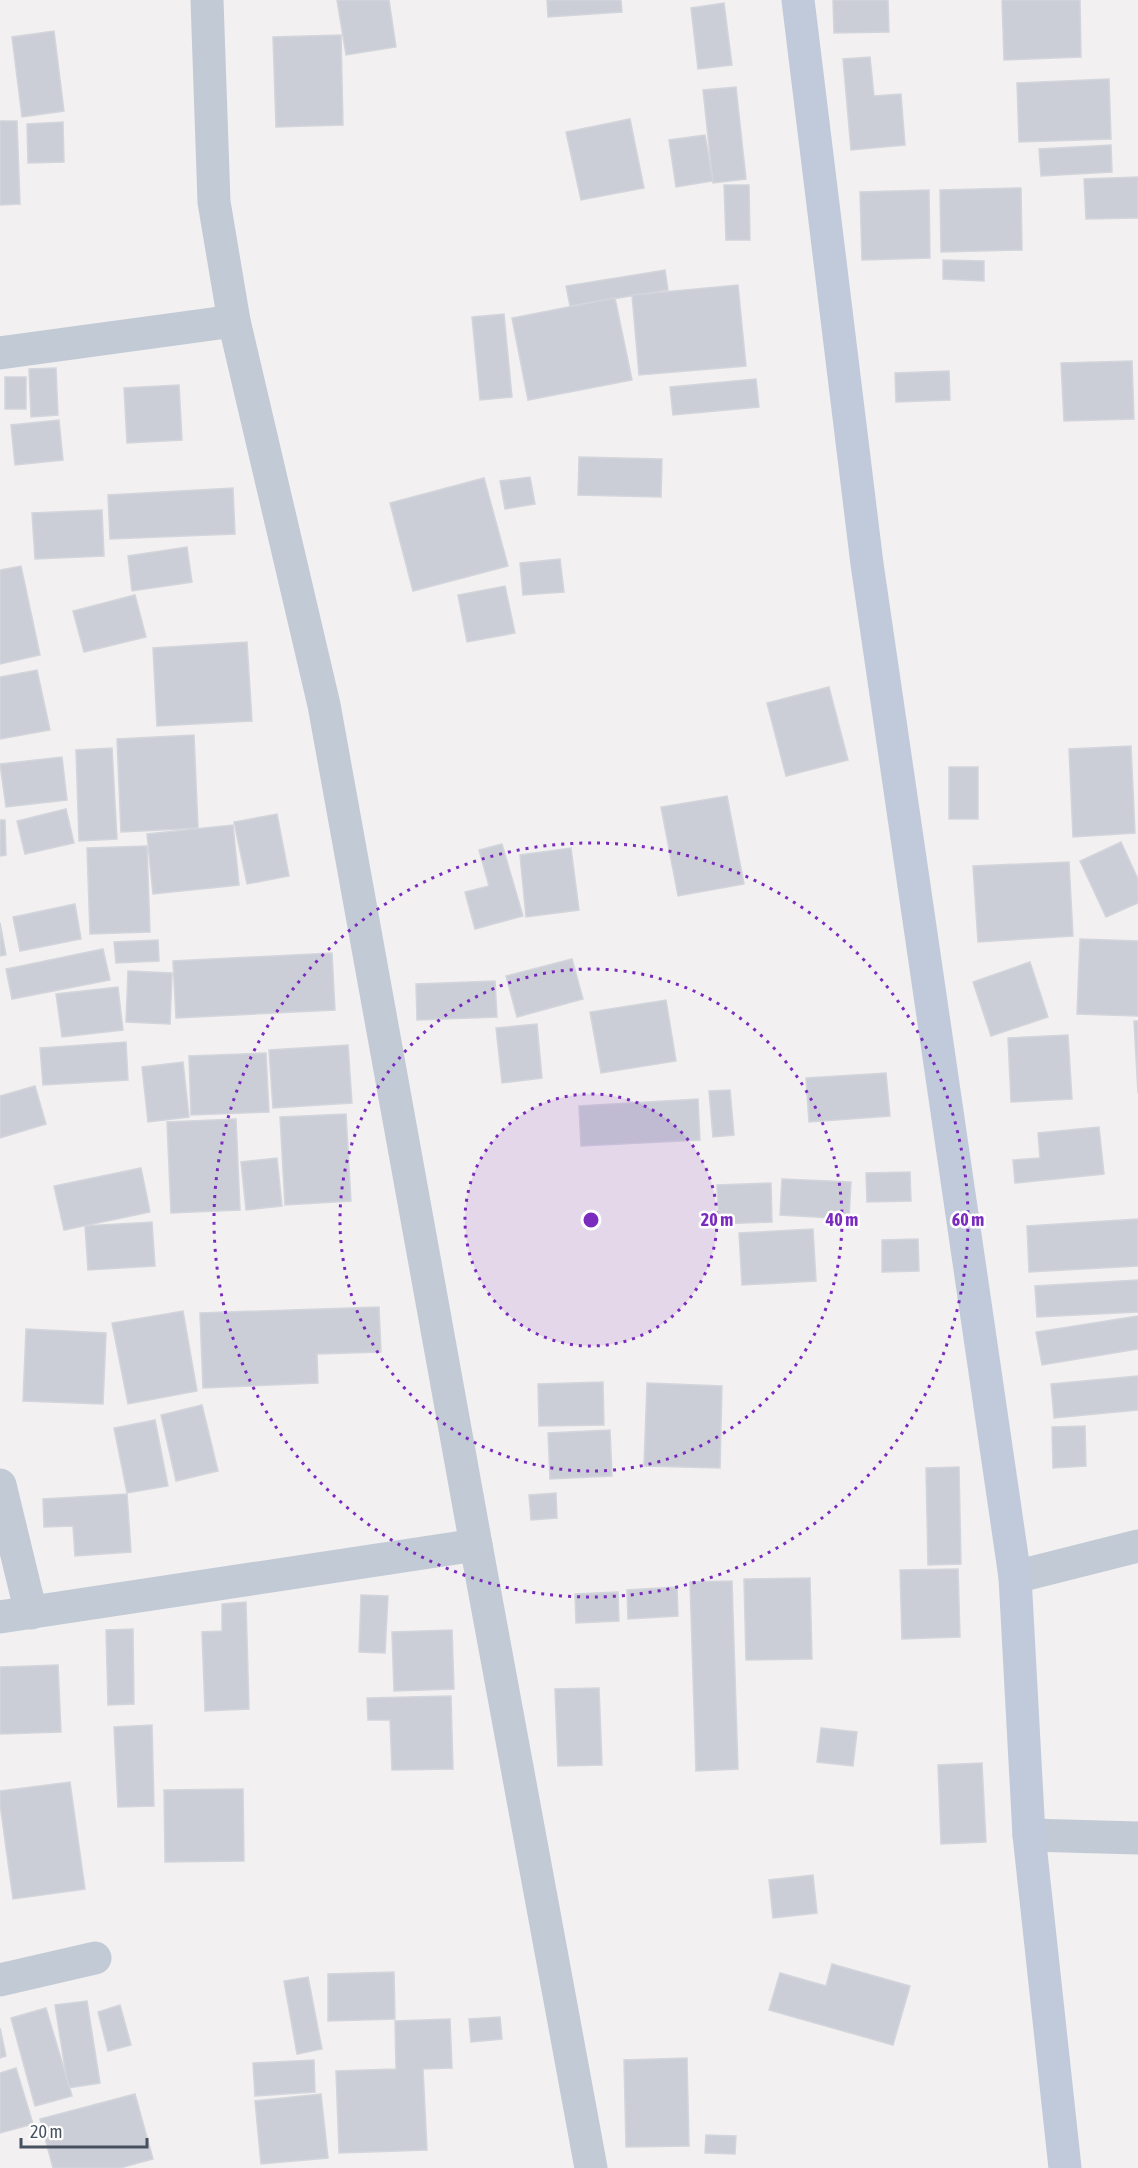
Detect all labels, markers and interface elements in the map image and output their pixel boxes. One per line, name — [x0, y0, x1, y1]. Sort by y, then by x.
text: 20 m — [701, 1209, 733, 1230]
text: 40 m — [825, 1209, 858, 1230]
text: 60 m — [952, 1209, 984, 1230]
centre of rings — [581, 1210, 601, 1230]
scale bar — [21, 2111, 147, 2149]
text: 20 m — [30, 2121, 62, 2142]

